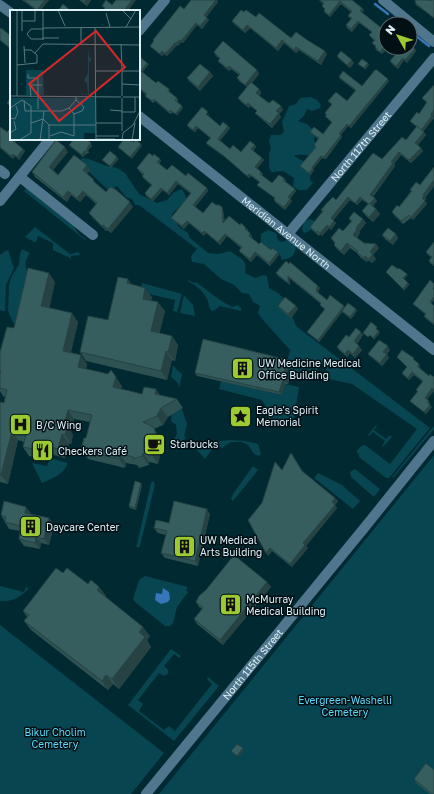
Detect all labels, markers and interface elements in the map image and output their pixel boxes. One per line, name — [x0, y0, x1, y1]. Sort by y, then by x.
inset map — [10, 10, 140, 140]
north arrow — [378, 16, 418, 56]
text: N — [382, 22, 398, 37]
street label: North 117th Street — [328, 109, 393, 184]
street label: Meridian Avenue North — [240, 194, 333, 272]
building icon: UW Medicine Medical Office Building — [230, 356, 256, 382]
place label: UW Medicine Medical Office Building — [258, 357, 361, 381]
place icon: Eagle's Spirit Memorial — [227, 403, 253, 429]
place label: Eagle's Spirit Memorial — [256, 404, 318, 428]
hospital icon: B/C Wing — [8, 412, 34, 438]
place label: B/C Wing — [36, 419, 81, 431]
cafe icon: Starbucks — [141, 431, 167, 457]
restaurant icon: Checkers Café — [29, 438, 55, 464]
place label: Starbucks — [170, 438, 218, 450]
place label: Checkers Café — [58, 445, 127, 457]
building icon: Daycare Center — [18, 514, 44, 540]
place label: Daycare Center — [46, 521, 119, 533]
building icon: UW Medical Arts Building — [172, 533, 198, 559]
place label: UW Medical Arts Building — [200, 534, 262, 558]
building icon: McMurray Medical Building — [217, 592, 243, 618]
place label: McMurray Medical Building — [246, 593, 326, 617]
street label: North 115th Street — [220, 626, 285, 702]
park label: Evergreen-Washelli Cemetery — [298, 694, 392, 718]
park label: Bikur Cholim Cemetery — [24, 726, 86, 750]

